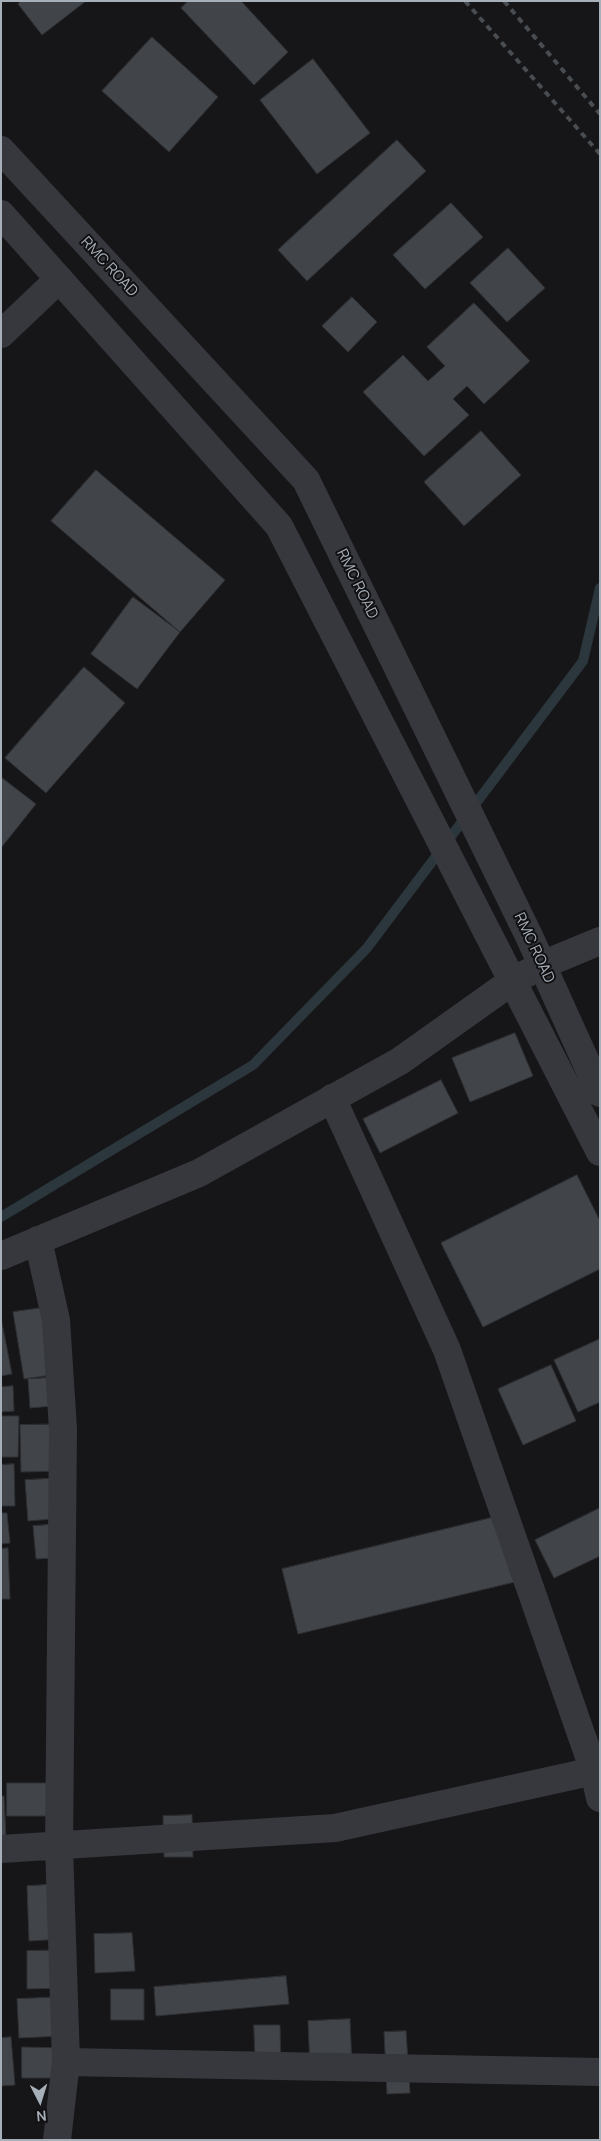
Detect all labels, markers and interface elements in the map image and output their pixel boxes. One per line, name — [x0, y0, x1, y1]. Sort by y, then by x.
street label: RMC ROAD — [77, 233, 141, 301]
street label: RMC ROAD — [332, 546, 382, 622]
street label: RMC ROAD — [510, 910, 558, 986]
north arrow — [15, 2076, 65, 2126]
text: N — [36, 2107, 47, 2126]

